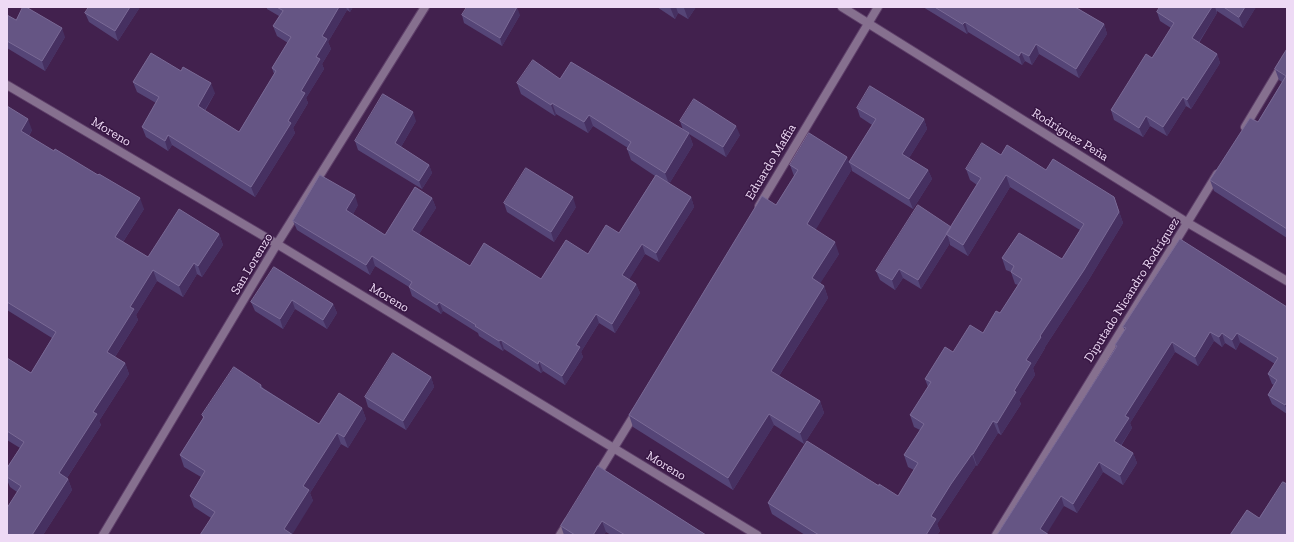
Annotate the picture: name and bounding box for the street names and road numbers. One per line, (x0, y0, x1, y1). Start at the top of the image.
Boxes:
street label: Rodríguez Peña (1029, 105, 1111, 165)
street label: Moreno (88, 114, 134, 150)
street label: Eduardo Maffia (742, 121, 800, 203)
street label: Diputado Nicandro Rodríguez (1081, 215, 1183, 365)
street label: San Lorenzo (228, 230, 276, 298)
street label: Moreno (366, 280, 412, 316)
street label: Moreno (643, 448, 689, 484)

